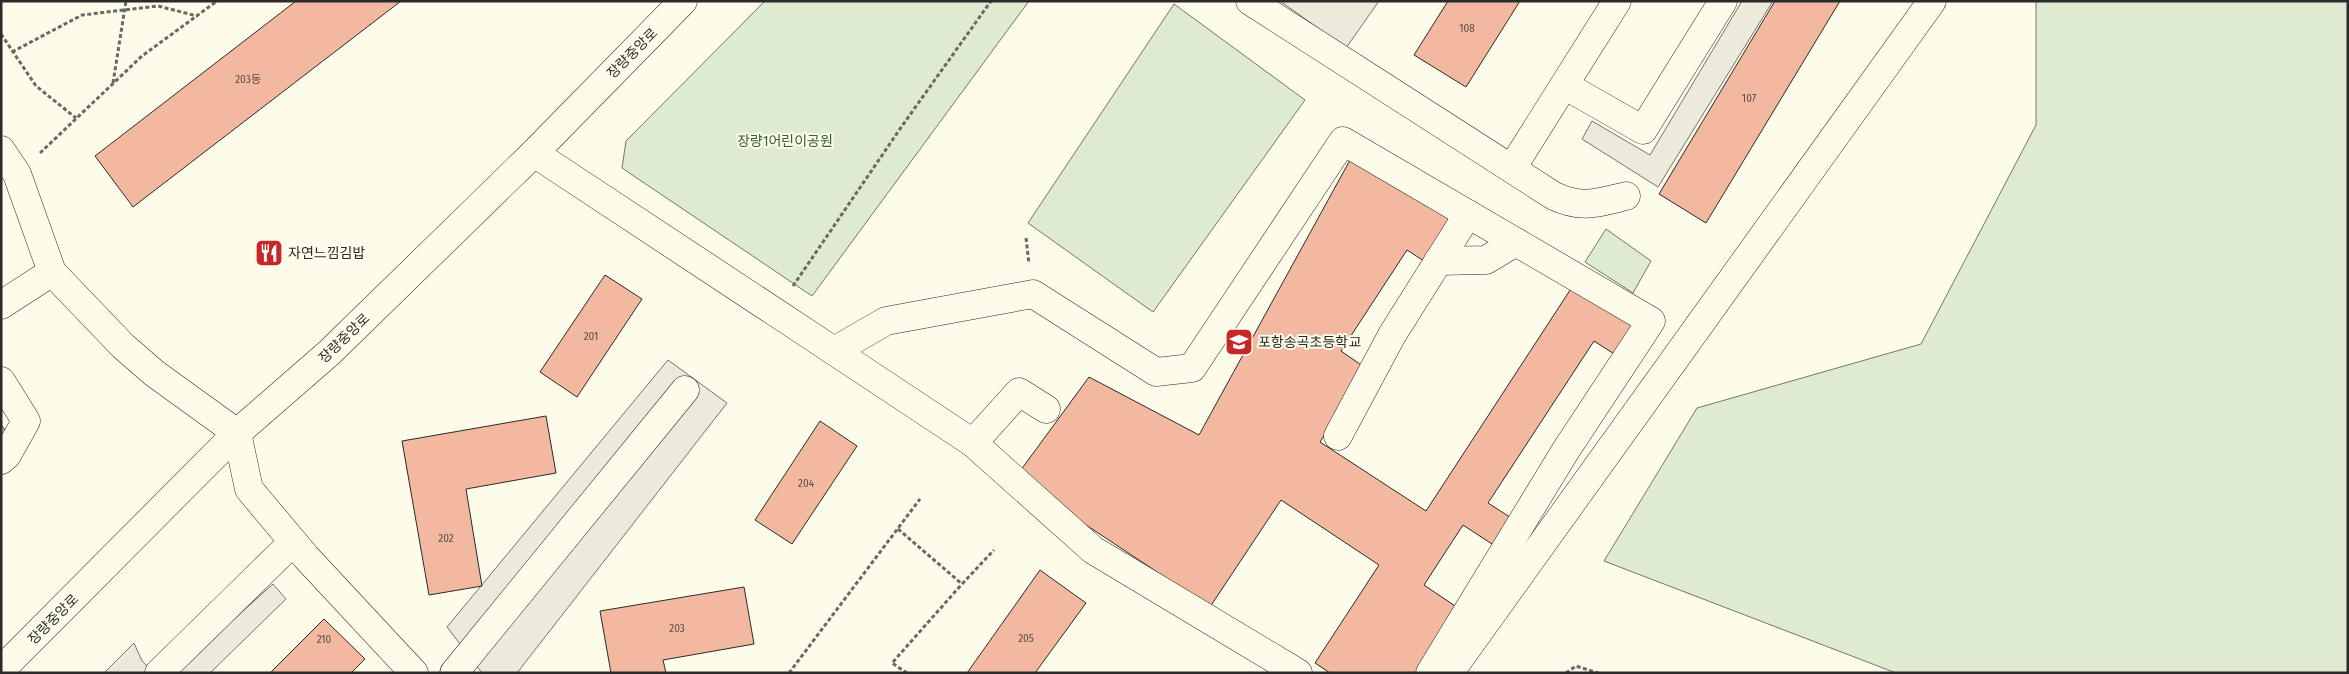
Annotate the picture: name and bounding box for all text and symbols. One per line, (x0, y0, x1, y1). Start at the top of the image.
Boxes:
house number: 108 (1459, 22, 1475, 35)
street label: 장량중앙로 (604, 24, 661, 82)
house number: 203동 (235, 73, 261, 86)
house number: 107 (1742, 92, 1757, 105)
park label: 장량1어린이공원 (737, 133, 833, 150)
restaurant icon: 자연느낌김밥 (254, 238, 284, 268)
place label: 자연느낌김밥 (288, 245, 365, 262)
street label: 장량중앙로 (315, 310, 373, 367)
school or university icon: 포항송곡초등학교 (1224, 327, 1254, 357)
house number: 201 (584, 330, 598, 343)
place label: 포항송곡초등학교 (1258, 334, 1361, 351)
house number: 204 (798, 477, 815, 490)
house number: 202 (438, 532, 454, 545)
street label: 장량중앙로 (25, 590, 82, 648)
house number: 203 (669, 622, 685, 635)
house number: 205 (1018, 632, 1034, 645)
house number: 210 (317, 633, 332, 646)

